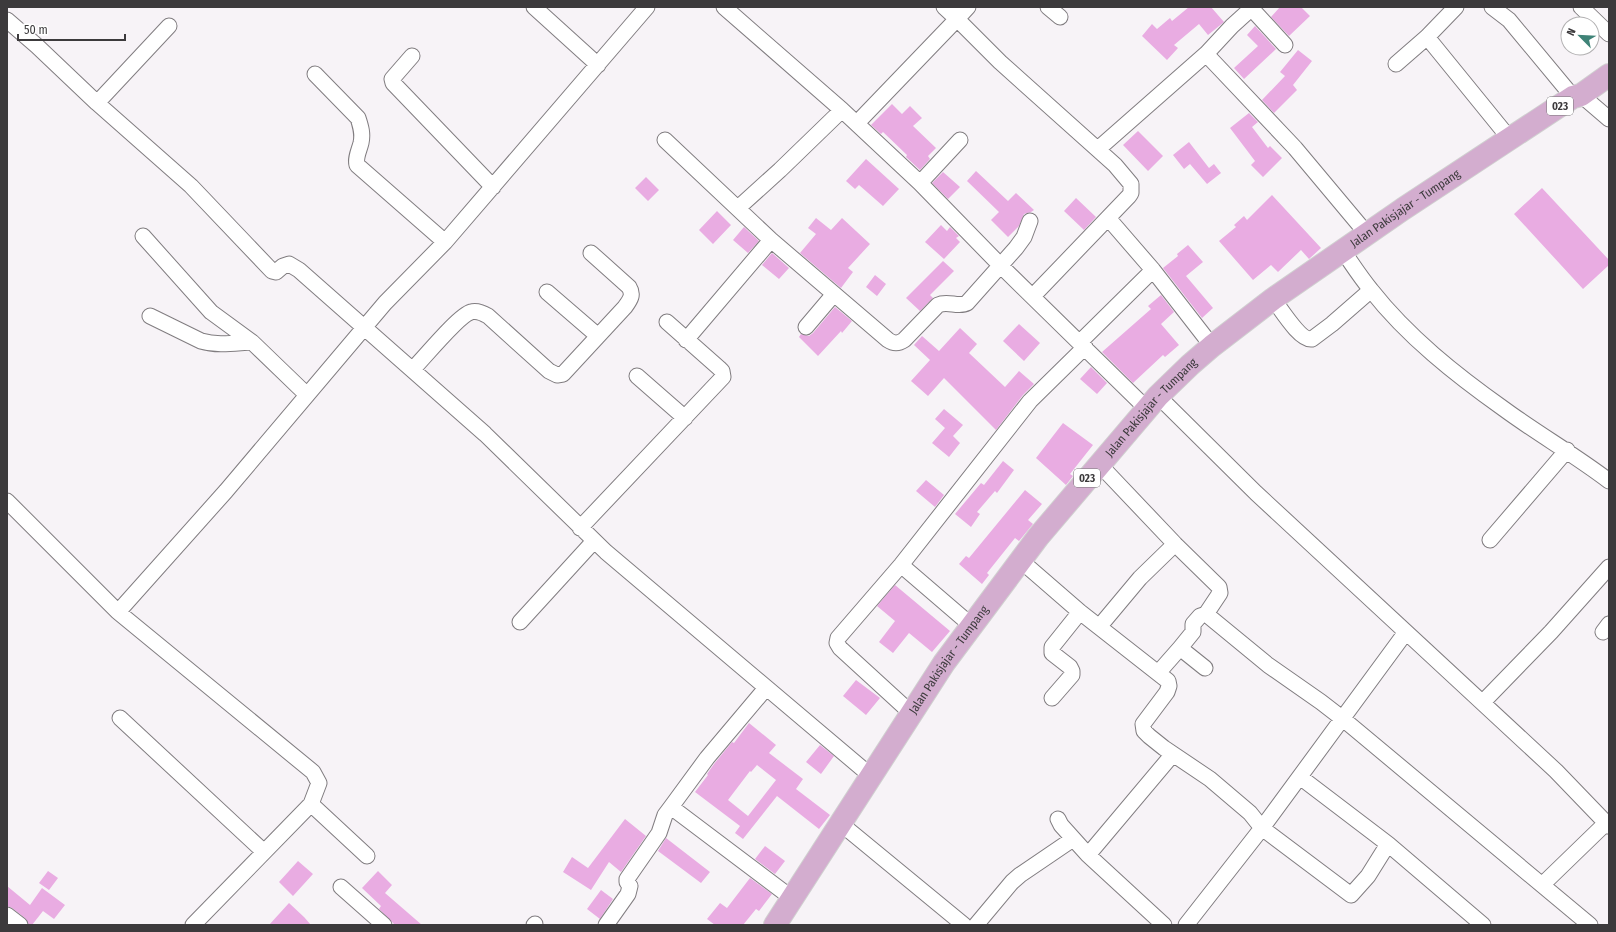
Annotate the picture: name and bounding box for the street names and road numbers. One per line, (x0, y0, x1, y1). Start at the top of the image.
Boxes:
road number: 023 (1547, 97, 1573, 115)
street label: Jalan Pakisjajar - Tumpang (1348, 166, 1463, 250)
street label: Jalan Pakisjajar - Tumpang (1102, 355, 1200, 460)
road number: 023 (1074, 469, 1100, 487)
street label: Jalan Pakisjajar - Tumpang (906, 603, 992, 717)

